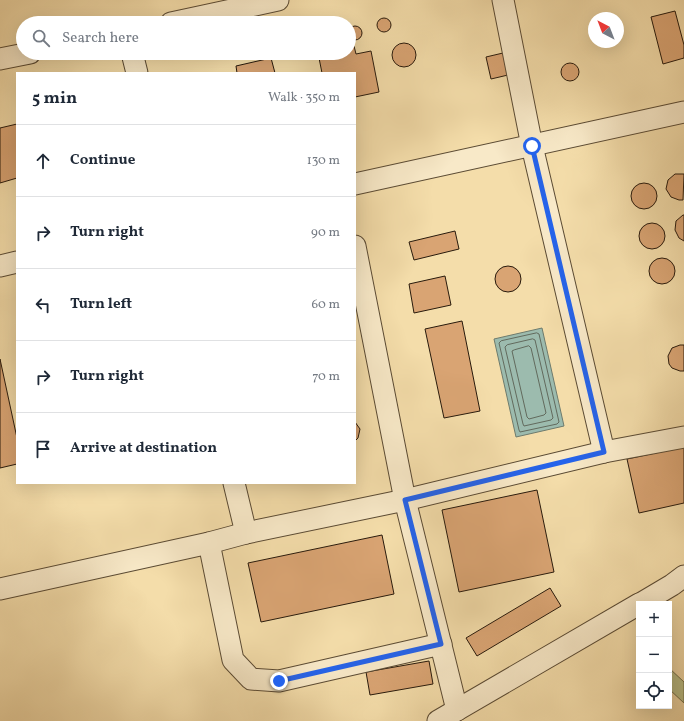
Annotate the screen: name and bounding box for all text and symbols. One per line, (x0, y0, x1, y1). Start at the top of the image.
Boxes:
north arrow (588, 12, 624, 48)
search box (16, 16, 356, 60)
icon: search (30, 27, 52, 49)
text: Search here (62, 28, 139, 49)
text: 5 min (32, 87, 77, 110)
text: Walk · 350 m (268, 89, 340, 107)
route start (523, 137, 541, 155)
icon: ahead (32, 150, 54, 172)
text: Continue (70, 150, 135, 171)
text: 130 m (307, 152, 340, 170)
icon: right (32, 222, 54, 244)
text: Turn right (70, 222, 144, 243)
text: 90 m (311, 224, 340, 242)
icon: left (32, 294, 54, 316)
text: Turn left (70, 294, 132, 315)
text: 60 m (312, 296, 340, 314)
icon: right (32, 366, 54, 388)
text: Turn right (70, 366, 144, 387)
text: 70 m (312, 368, 340, 386)
icon: arrive (32, 438, 54, 460)
text: Arrive at destination (70, 438, 217, 459)
map controls (636, 601, 672, 709)
button: + (636, 601, 672, 637)
button: − (636, 637, 672, 673)
route end (270, 672, 288, 690)
button: locate (636, 673, 672, 709)

